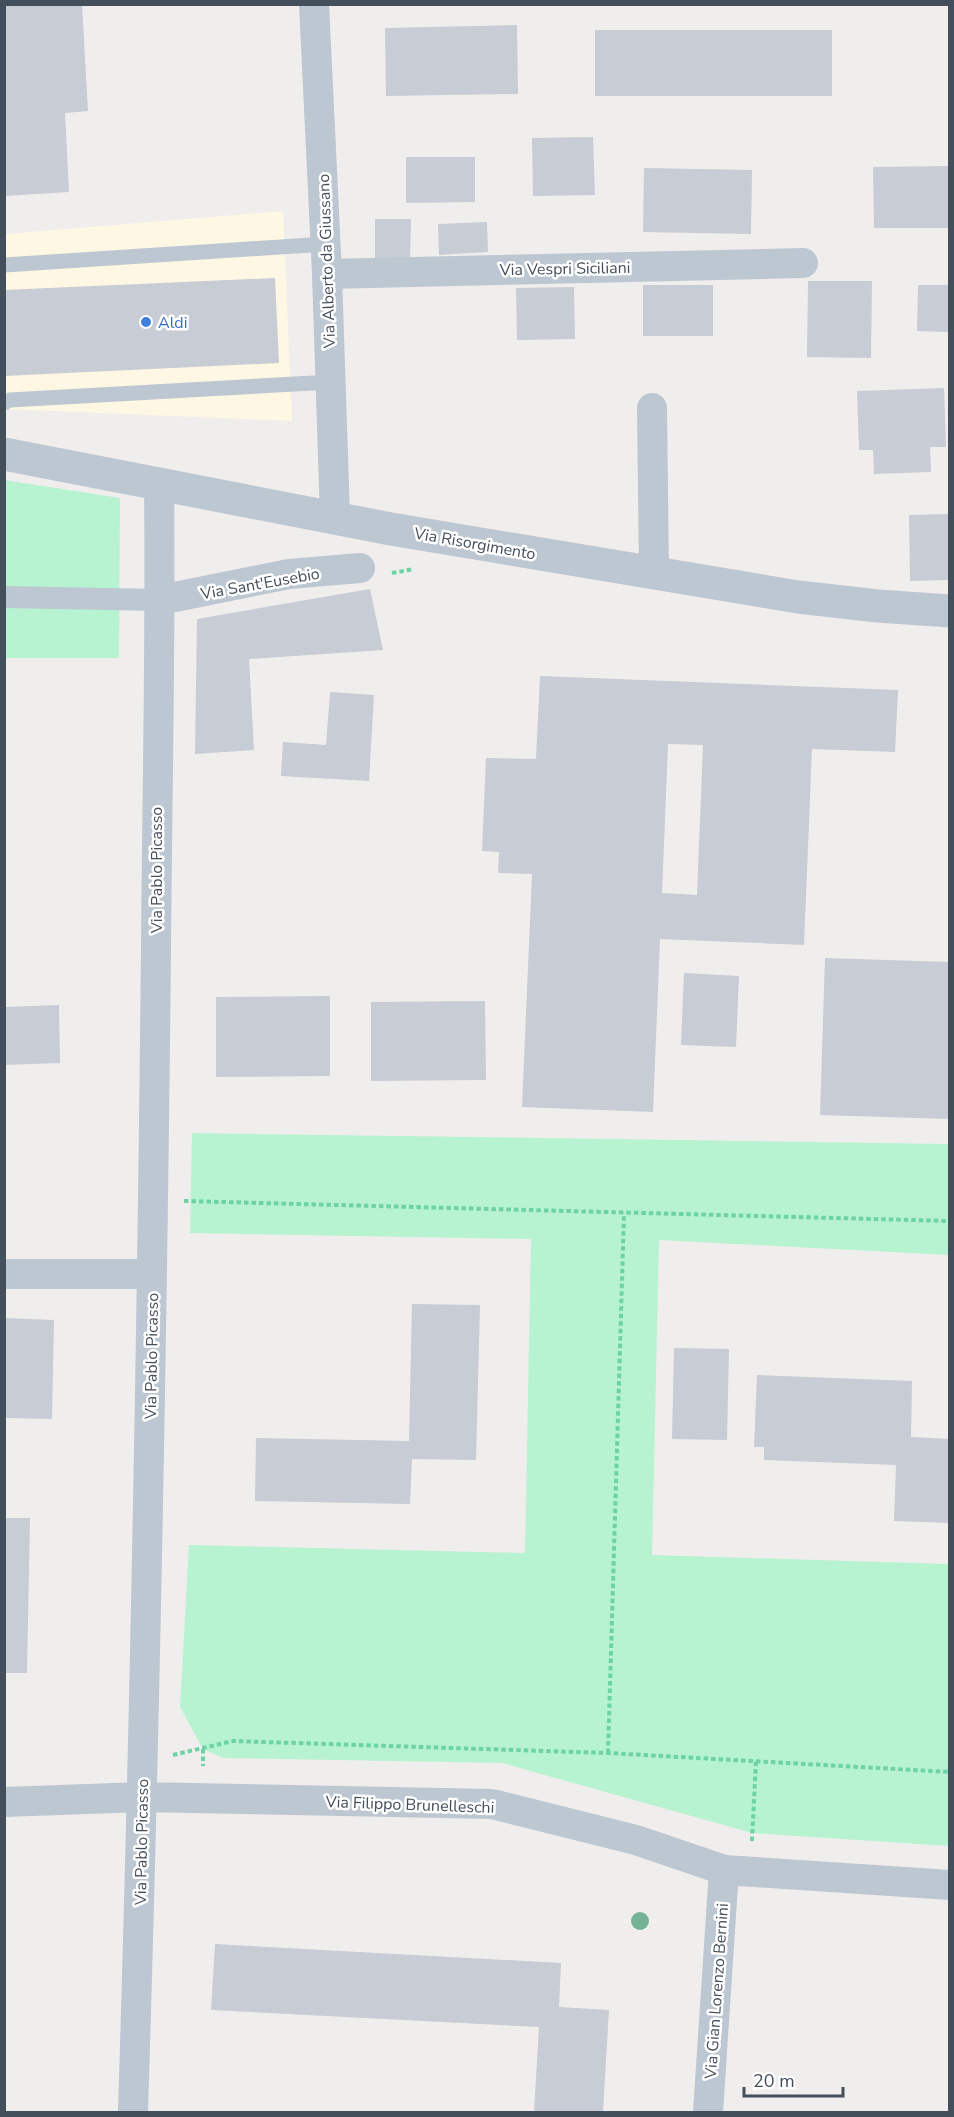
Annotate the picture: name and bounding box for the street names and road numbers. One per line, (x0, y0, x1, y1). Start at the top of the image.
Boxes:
street label: Via Alberto da Giussano (313, 173, 341, 349)
street label: Via Vespri Siciliani (498, 257, 631, 281)
street label: Via Risorgimento (411, 522, 537, 565)
street label: Via Sant'Eusebio (198, 563, 321, 605)
street label: Via Pablo Picasso (146, 807, 168, 934)
street label: Via Pablo Picasso (140, 1292, 164, 1420)
street label: Via Pablo Picasso (130, 1778, 154, 1906)
street label: Via Filippo Brunelleschi (324, 1791, 495, 1819)
street label: Via Gian Lorenzo Bernini (700, 1903, 734, 2081)

